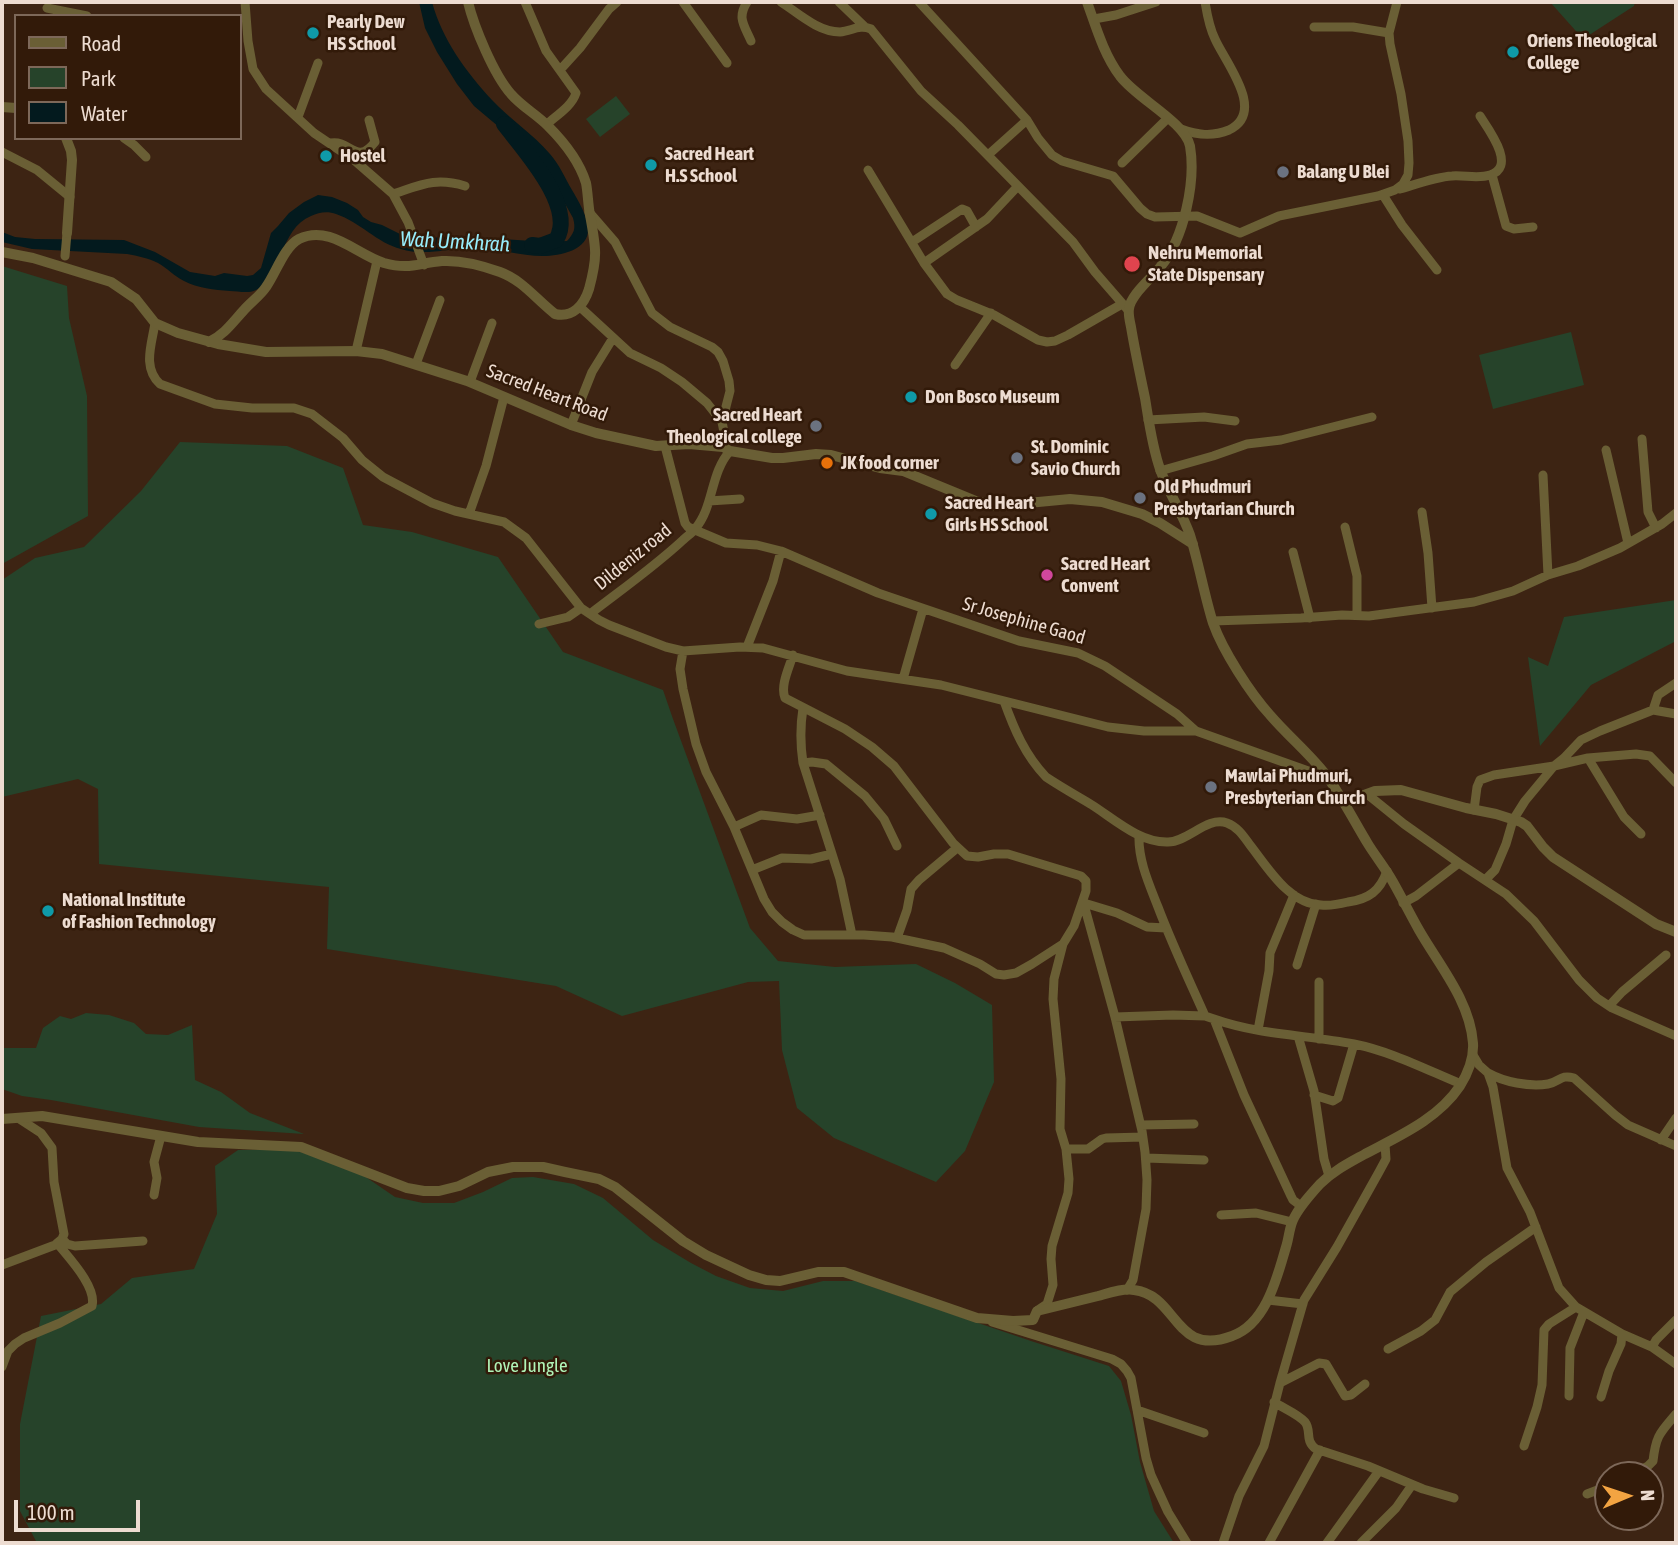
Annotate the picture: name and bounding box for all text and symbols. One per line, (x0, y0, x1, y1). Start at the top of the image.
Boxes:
place label: Pearly Dew HS School (327, 11, 405, 55)
legend (14, 14, 242, 140)
marker: Pearly Dew HS School (305, 25, 321, 41)
place label: Oriens Theological College (1527, 30, 1657, 74)
text: Road (81, 31, 121, 55)
marker: Oriens Theological College (1505, 44, 1521, 60)
text: Park (81, 66, 116, 90)
text: Water (81, 101, 127, 125)
place label: Sacred Heart H.S School (665, 143, 754, 187)
place label: Hostel (340, 145, 386, 167)
marker: Hostel (318, 148, 334, 164)
marker: Sacred Heart H.S School (643, 157, 659, 173)
place label: Balang U Blei (1297, 161, 1389, 183)
marker: Balang U Blei (1275, 164, 1291, 180)
water label: Wah Umkhrah (399, 227, 511, 257)
place label: Nehru Memorial State Dispensary (1148, 242, 1264, 286)
marker: Nehru Memorial State Dispensary (1122, 254, 1142, 274)
street label: Sacred Heart Road (483, 359, 611, 427)
place label: Don Bosco Museum (925, 386, 1060, 408)
marker: Don Bosco Museum (903, 389, 919, 405)
place label: Sacred Heart Theological college (667, 404, 802, 448)
marker: Sacred Heart Theological college (808, 418, 824, 434)
place label: St. Dominic Savio Church (1031, 436, 1120, 480)
marker: St. Dominic Savio Church (1009, 450, 1025, 466)
place label: JK food corner (841, 452, 939, 474)
marker: JK food corner (819, 455, 835, 471)
place label: Old Phudmuri Presbytarian Church (1154, 476, 1295, 520)
marker: Old Phudmuri Presbytarian Church (1132, 490, 1148, 506)
place label: Sacred Heart Girls HS School (945, 492, 1048, 536)
marker: Sacred Heart Girls HS School (923, 506, 939, 522)
street label: Dildeniz road (590, 519, 676, 595)
place label: Sacred Heart Convent (1061, 553, 1150, 597)
marker: Sacred Heart Convent (1039, 567, 1055, 583)
street label: Sr Josephine Gaod (960, 593, 1088, 649)
place label: Mawlai Phudmuri, Presbyterian Church (1225, 765, 1365, 809)
marker: Mawlai Phudmuri, Presbyterian Church (1203, 779, 1219, 795)
place label: National Institute of Fashion Technology (62, 889, 216, 933)
marker: National Institute of Fashion Technology (40, 903, 56, 919)
park label: Love Jungle (486, 1355, 568, 1377)
north arrow (1594, 1461, 1664, 1531)
scale bar (18, 1486, 144, 1530)
text: N (1637, 1489, 1659, 1501)
text: 100 m (27, 1500, 75, 1524)

